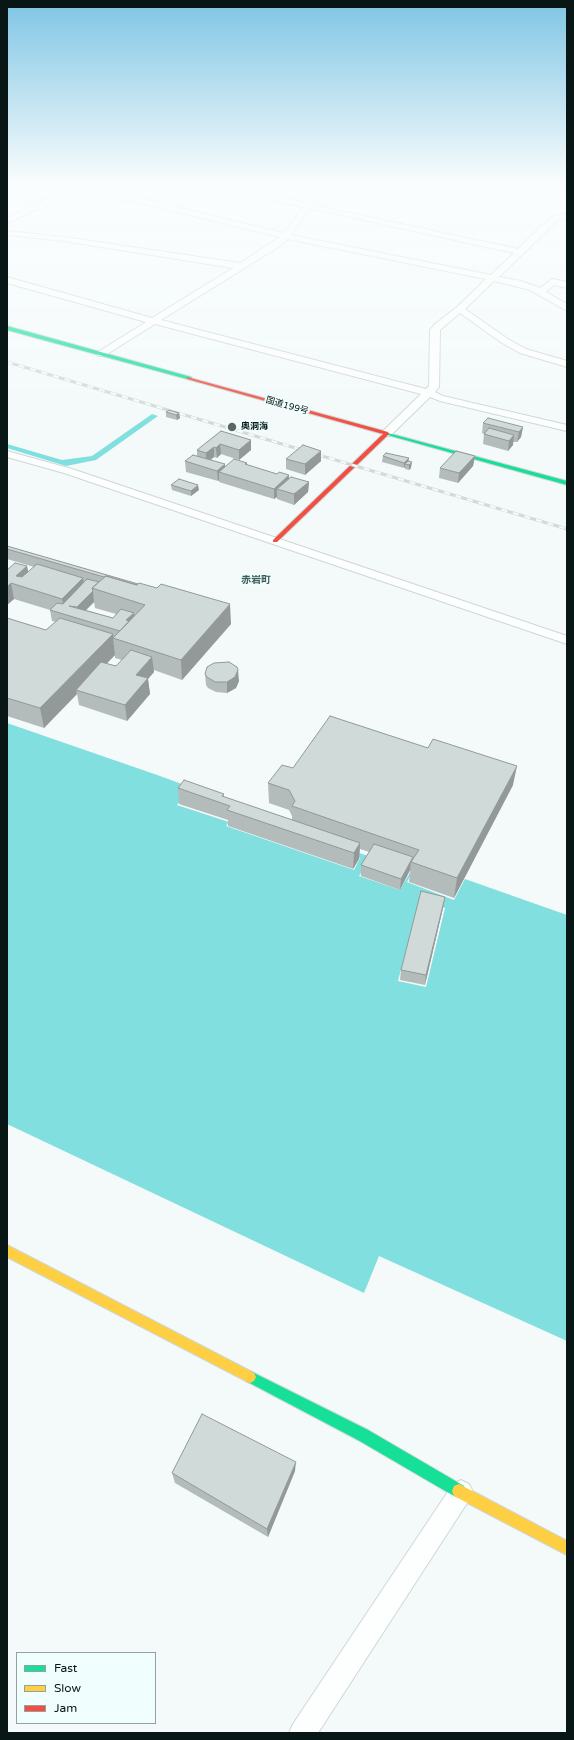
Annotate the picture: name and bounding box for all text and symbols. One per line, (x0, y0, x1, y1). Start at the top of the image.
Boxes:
street label: 国道199号 (264, 395, 310, 417)
marker: 奥洞海 (226, 421, 238, 433)
place label: 奥洞海 (241, 422, 268, 432)
district label: 赤岩町 (241, 574, 271, 586)
legend (16, 1652, 156, 1724)
text: Fast (54, 1661, 77, 1675)
text: Slow (54, 1681, 81, 1695)
text: Jam (54, 1701, 77, 1715)

